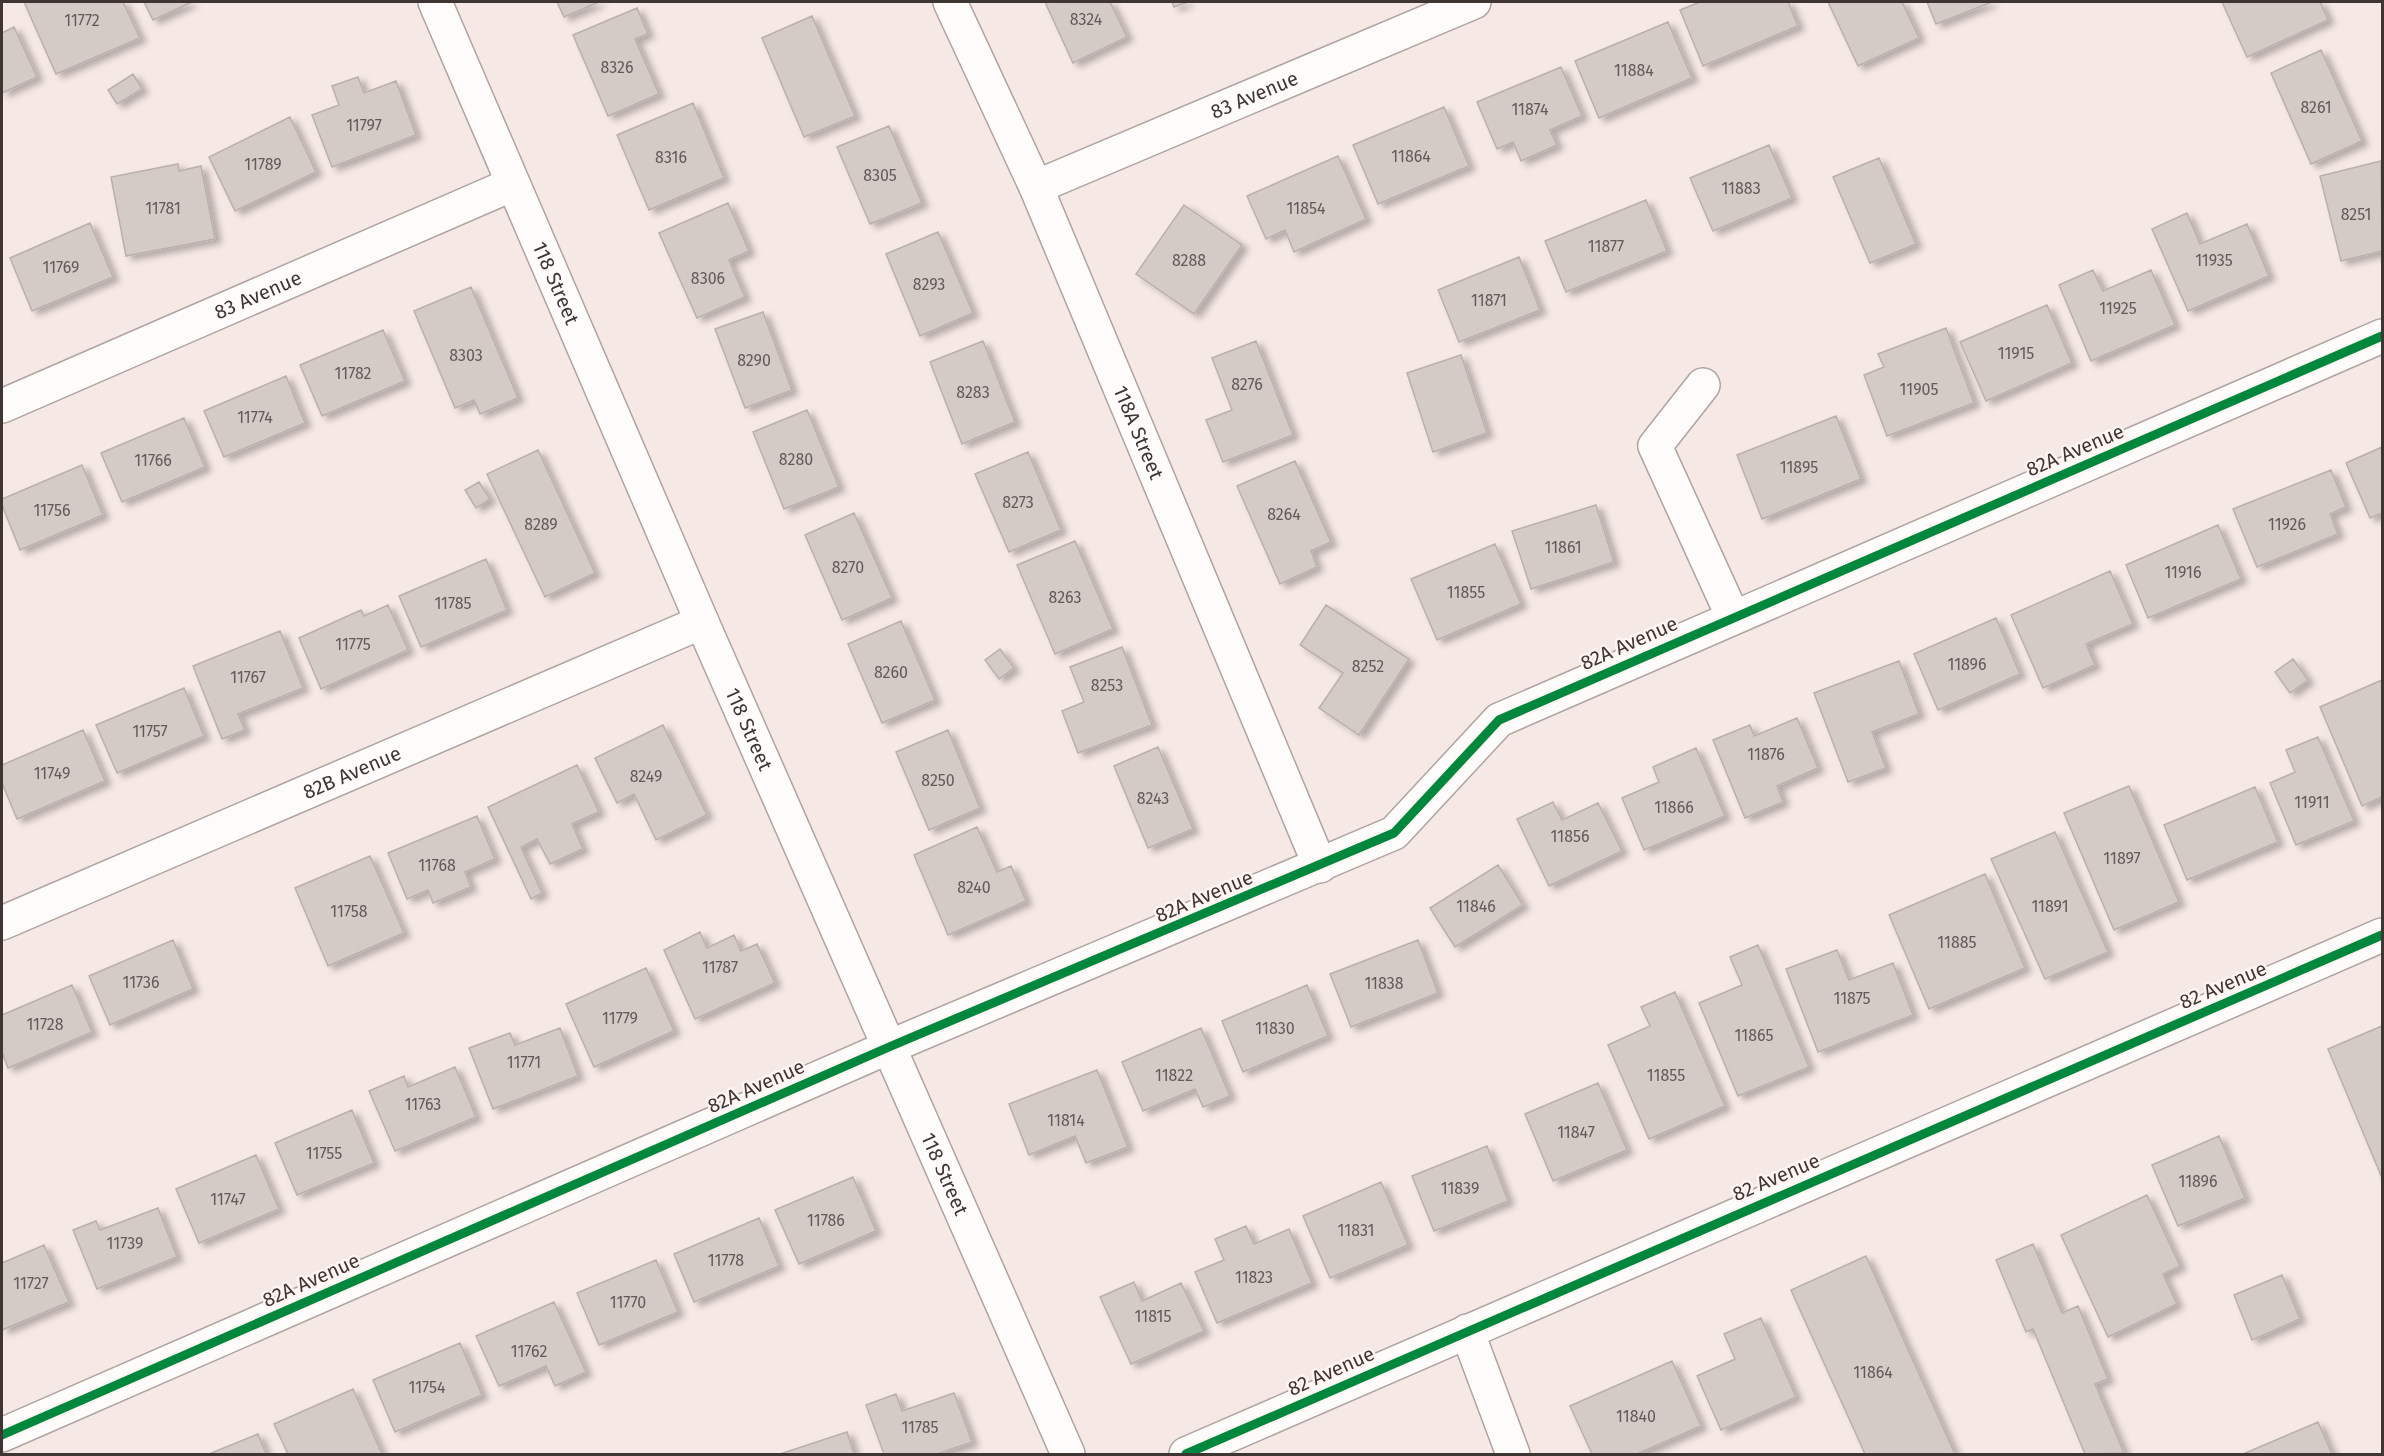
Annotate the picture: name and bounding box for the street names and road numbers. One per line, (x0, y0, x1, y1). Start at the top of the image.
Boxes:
street label: 83 Avenue (1207, 66, 1302, 124)
street label: 118 Street (528, 238, 585, 329)
street label: 83 Avenue (211, 265, 305, 324)
street label: 118A Street (1108, 382, 1169, 483)
street label: 82A Avenue (2023, 419, 2127, 481)
street label: 82A Avenue (1577, 611, 1681, 675)
street label: 118 Street (720, 684, 778, 775)
street label: 82B Avenue (299, 741, 405, 804)
street label: 82A Avenue (1152, 865, 1256, 927)
street label: 82 Avenue (2176, 956, 2270, 1014)
street label: 82A Avenue (704, 1054, 808, 1118)
street label: 118 Street (916, 1129, 974, 1220)
street label: 82 Avenue (1729, 1148, 1823, 1206)
street label: 82A Avenue (259, 1248, 363, 1312)
street label: 82 Avenue (1284, 1341, 1378, 1401)

